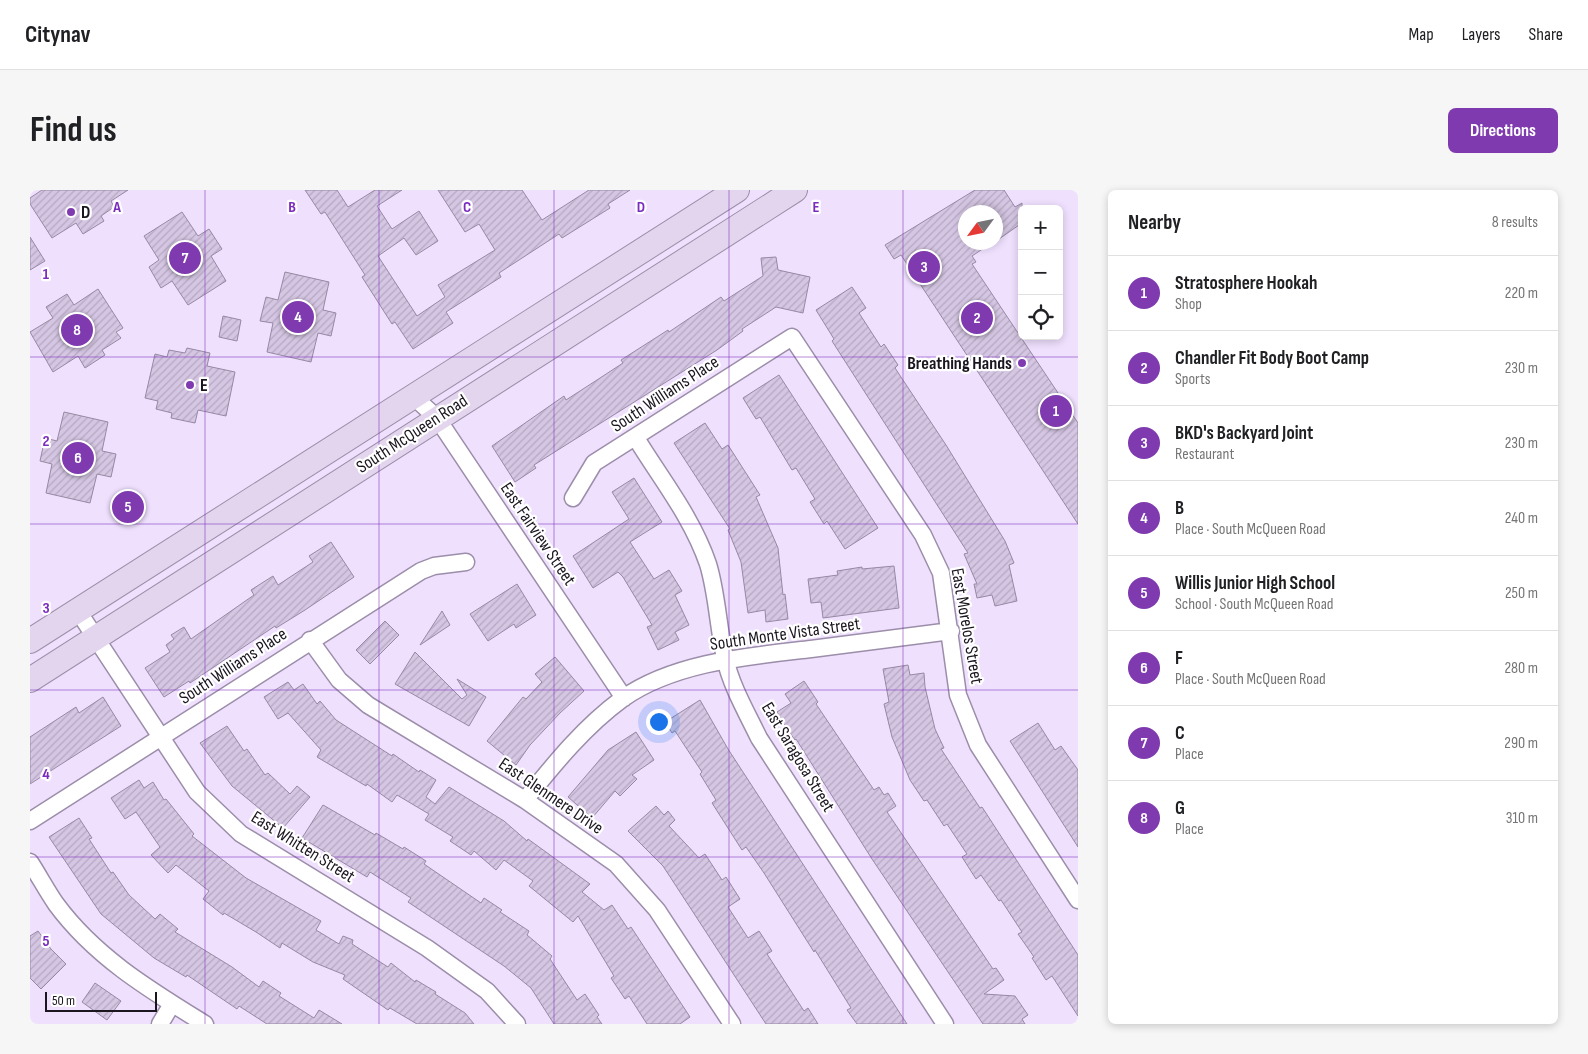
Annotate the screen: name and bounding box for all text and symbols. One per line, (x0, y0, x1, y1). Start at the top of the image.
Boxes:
text: Citynav (25, 20, 91, 49)
text: Map (1409, 24, 1434, 45)
text: Layers (1462, 24, 1501, 45)
text: Share (1529, 24, 1563, 45)
button: Directions (1448, 108, 1558, 153)
text: Find us (30, 109, 117, 152)
text: A (112, 198, 121, 217)
text: B (288, 198, 296, 217)
text: C (463, 198, 471, 217)
text: D (637, 198, 645, 217)
text: E (813, 198, 820, 217)
place label: D (81, 202, 90, 223)
north arrow (958, 205, 1003, 250)
map controls (1018, 205, 1063, 340)
button: + (1018, 205, 1063, 250)
marker: D (65, 206, 77, 218)
text: Nearby (1128, 210, 1181, 235)
text: 8 results (1492, 213, 1538, 232)
pin: 7 (169, 239, 201, 277)
pin: 3 (908, 248, 940, 286)
button: − (1018, 250, 1063, 295)
text: 1 (43, 265, 50, 284)
text: Stratosphere Hookah (1175, 272, 1317, 295)
text: 1 (1141, 284, 1147, 303)
text: 220 m (1505, 284, 1538, 303)
button: locate (1018, 295, 1063, 340)
text: Shop (1175, 295, 1202, 314)
pin: 4 (282, 298, 314, 336)
pin: 2 (961, 299, 993, 337)
pin: 8 (61, 311, 93, 349)
text: Chandler Fit Body Boot Camp (1175, 347, 1369, 370)
street label: South Williams Place (607, 351, 723, 437)
place label: Breathing Hands (907, 353, 1012, 374)
marker: Breathing Hands (1016, 357, 1028, 369)
text: 2 (1140, 359, 1148, 378)
text: 230 m (1505, 359, 1538, 378)
text: Sports (1175, 370, 1210, 389)
place label: E (200, 375, 208, 396)
marker: E (184, 379, 196, 391)
street label: South McQueen Road (353, 390, 471, 478)
pin: 1 (1040, 392, 1072, 430)
text: BKD's Backyard Joint (1175, 422, 1313, 445)
text: 2 (42, 432, 50, 451)
text: 3 (1140, 434, 1148, 453)
text: 230 m (1505, 434, 1538, 453)
pin: 6 (62, 439, 94, 477)
text: Restaurant (1175, 445, 1234, 464)
street label: East Fairview Street (496, 479, 580, 590)
pin: 5 (112, 488, 144, 526)
text: B (1175, 497, 1184, 520)
text: 4 (1140, 509, 1148, 528)
text: 240 m (1505, 509, 1538, 528)
text: Place · South McQueen Road (1175, 520, 1326, 539)
street label: East Morelos Street (946, 566, 988, 686)
text: Willis Junior High School (1175, 572, 1335, 595)
text: 5 (1140, 584, 1148, 603)
text: 250 m (1505, 584, 1538, 603)
text: School · South McQueen Road (1175, 595, 1333, 614)
text: 3 (42, 599, 50, 618)
street label: South Monte Vista Street (709, 613, 862, 655)
street label: South Williams Place (175, 623, 291, 709)
text: F (1175, 647, 1183, 670)
text: 6 (1140, 659, 1148, 678)
text: 280 m (1504, 659, 1538, 678)
text: Place · South McQueen Road (1175, 670, 1326, 689)
street label: East Saragosa Street (757, 698, 839, 816)
your location (646, 709, 672, 735)
text: C (1175, 722, 1185, 745)
text: 7 (1141, 734, 1147, 753)
text: 290 m (1504, 734, 1538, 753)
text: Place (1175, 745, 1204, 764)
street label: East Glenmere Drive (495, 753, 607, 839)
text: 4 (42, 765, 50, 784)
text: G (1175, 797, 1185, 820)
street label: East Whitten Street (247, 807, 359, 888)
text: 8 (1140, 809, 1148, 828)
text: 310 m (1506, 809, 1538, 828)
text: Place (1175, 820, 1204, 839)
text: 5 (42, 932, 50, 951)
scale bar (45, 989, 158, 1012)
text: 50 m (52, 992, 75, 1009)

